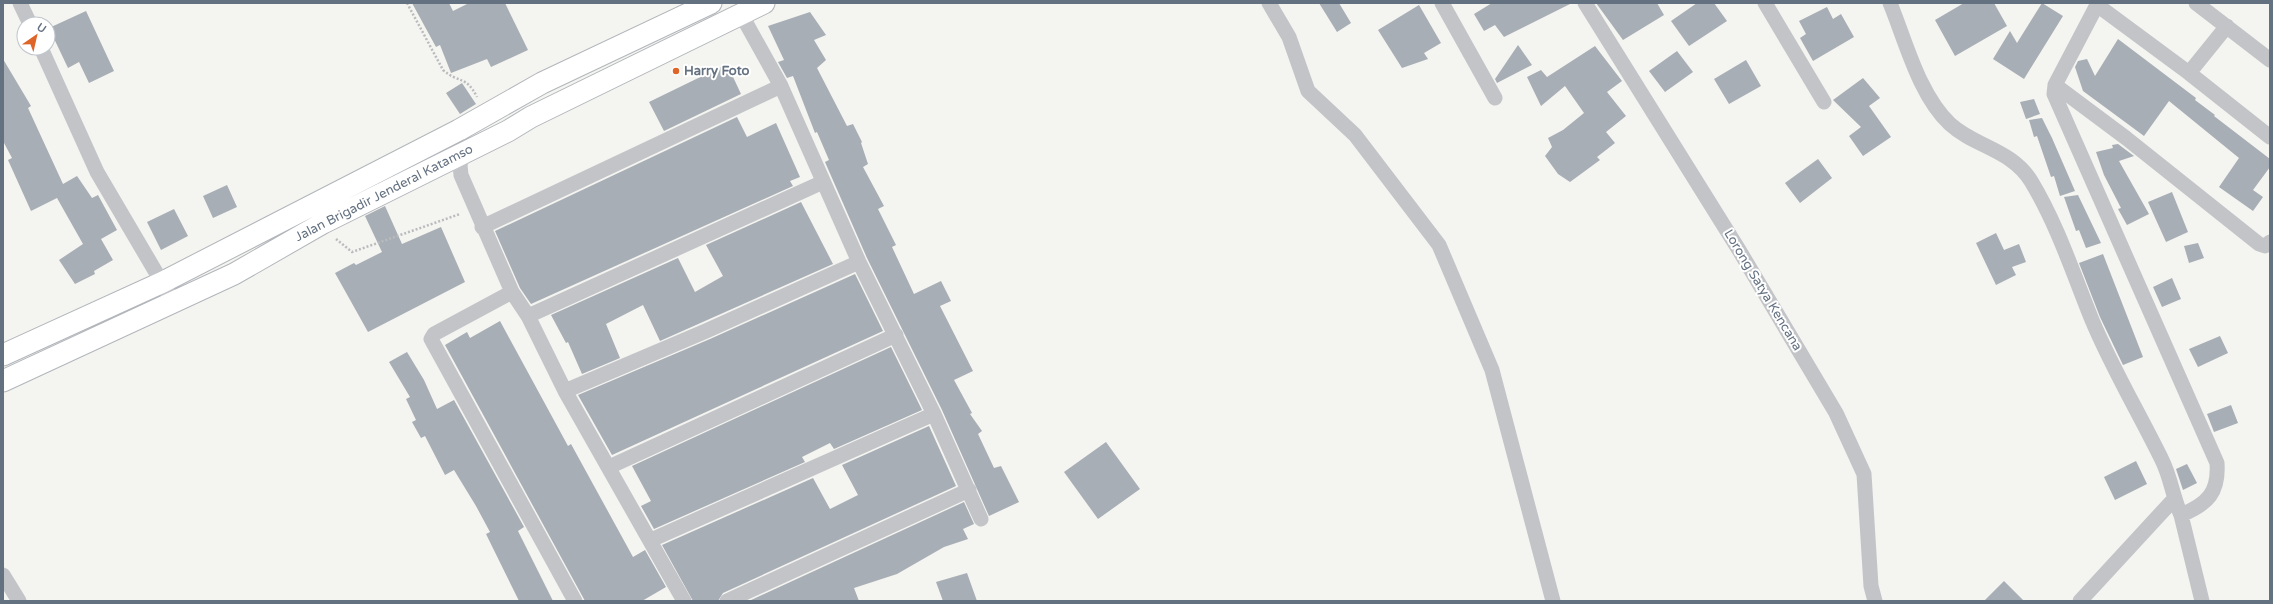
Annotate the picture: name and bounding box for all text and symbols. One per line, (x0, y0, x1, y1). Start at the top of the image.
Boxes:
north arrow (16, 16, 56, 56)
text: U (34, 20, 48, 36)
place label: Harry Foto (684, 63, 750, 79)
marker: Harry Foto (671, 66, 681, 76)
street label: Jalan Brigadir Jenderal Katamso (292, 141, 476, 245)
street label: Lorong Satya Kencana (1720, 226, 1806, 354)

